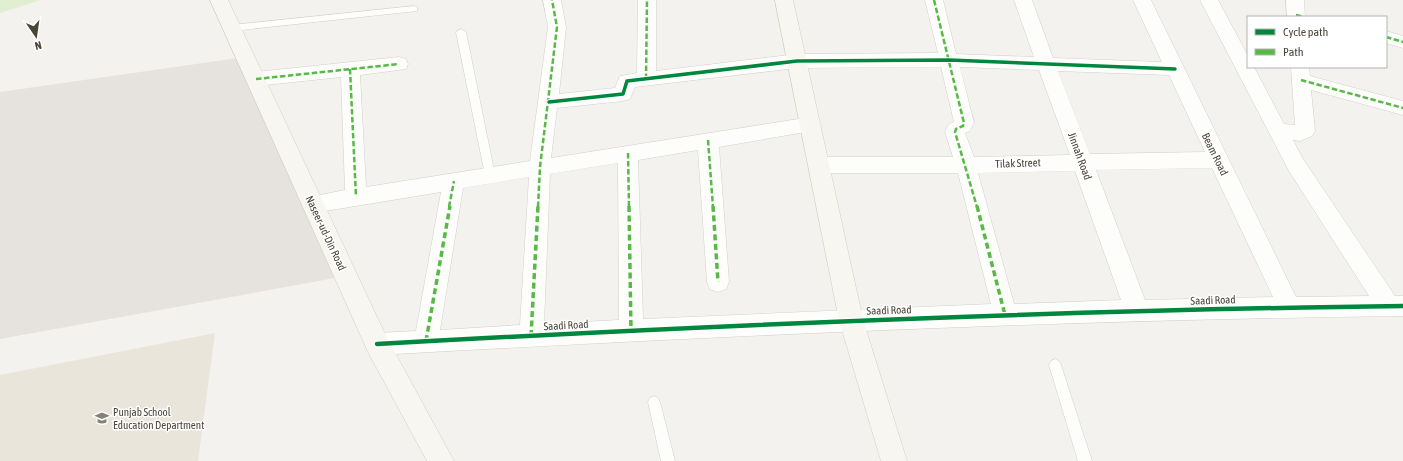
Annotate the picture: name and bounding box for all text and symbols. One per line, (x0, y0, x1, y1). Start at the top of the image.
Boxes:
north arrow (16, 16, 56, 56)
legend (1247, 16, 1387, 68)
text: Cycle path (1283, 25, 1328, 39)
text: N (34, 39, 43, 52)
text: Path (1283, 45, 1304, 59)
street label: Jinnah Road (1066, 131, 1094, 181)
street label: Beam Road (1200, 131, 1230, 177)
street label: Tilak Street (995, 156, 1041, 170)
street label: Naseer-ud-Din Road (303, 194, 349, 272)
street label: Saadi Road (1190, 293, 1236, 307)
street label: Saadi Road (866, 303, 912, 317)
street label: Saadi Road (543, 318, 589, 332)
place label: Punjab School Education Department (113, 406, 204, 431)
school or university icon: Punjab School Education Department (94, 410, 110, 426)

